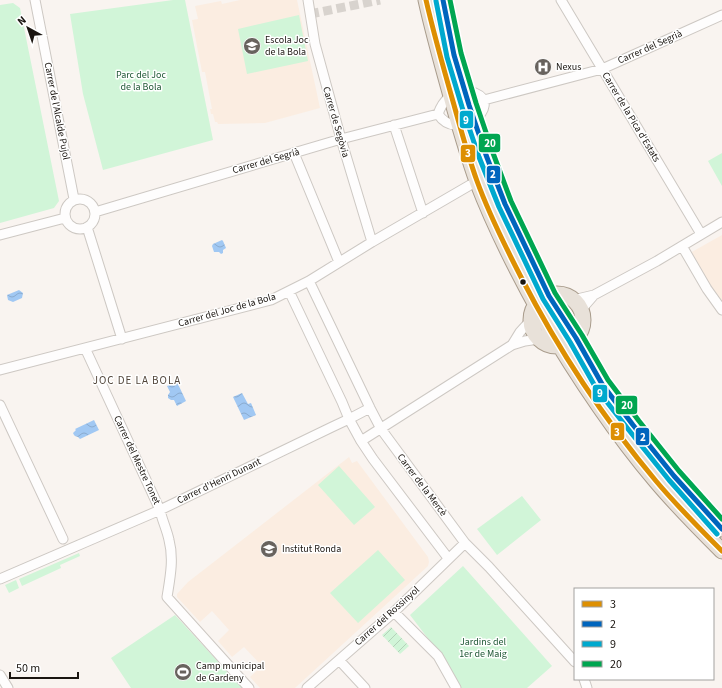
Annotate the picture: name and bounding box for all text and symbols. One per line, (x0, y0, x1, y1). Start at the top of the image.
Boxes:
north arrow (8, 8, 48, 48)
text: N (14, 13, 30, 29)
street label: Carrer del Segrià (615, 27, 685, 67)
place label: Escola Joc de la Bola (265, 33, 309, 59)
school or university icon: Escola Joc de la Bola (242, 36, 262, 56)
hospital icon: Nexus (533, 57, 553, 77)
place label: Nexus (556, 60, 581, 74)
street label: Carrer de l'Alcalde Pujol (41, 61, 73, 161)
park label: Parc del Joc de la Bola (116, 68, 166, 94)
street label: Carrer de la Pica d'Estats (599, 69, 663, 165)
street label: Carrer de Segòvia (319, 85, 353, 159)
line badge: 9 (459, 110, 474, 129)
text: 9 (463, 113, 469, 128)
line badge: 20 (478, 133, 501, 153)
text: 20 (484, 136, 496, 151)
line badge: 3 (460, 144, 476, 163)
street label: Carrer del Segrià (231, 145, 301, 177)
text: 3 (465, 146, 471, 161)
line badge: 2 (486, 165, 501, 184)
text: 2 (490, 167, 496, 182)
unlabelled marker (518, 277, 528, 287)
street label: Carrer del Joc de la Bola (177, 289, 277, 331)
district label: JOC DE LA BOLA (93, 373, 181, 388)
line badge: 9 (592, 384, 608, 403)
text: 9 (597, 386, 603, 401)
line badge: 20 (615, 395, 638, 415)
text: 20 (621, 398, 633, 413)
street label: Carrer del Mestre Tonet (110, 413, 164, 507)
line badge: 3 (610, 422, 625, 441)
text: 3 (614, 425, 620, 440)
line badge: 2 (635, 427, 650, 446)
text: 2 (640, 430, 646, 445)
street label: Carrer de la Mercè (394, 451, 450, 519)
street label: Carrer d'Henri Dunant (175, 454, 264, 507)
school or university icon: Institut Ronda (259, 539, 279, 559)
place label: Institut Ronda (282, 542, 341, 556)
street label: Carrer del Rossinyol (351, 583, 423, 649)
legend (574, 588, 714, 680)
text: 3 (610, 596, 616, 613)
text: 2 (610, 616, 616, 633)
park label: Jardins del 1er de Maig (459, 635, 507, 661)
text: 9 (610, 636, 616, 653)
scale bar (10, 654, 78, 680)
text: 20 (610, 656, 622, 673)
place label: Camp municipal de Gardeny (196, 659, 265, 685)
text: 50 m (16, 660, 40, 677)
sports icon: Camp municipal de Gardeny (173, 662, 193, 682)

